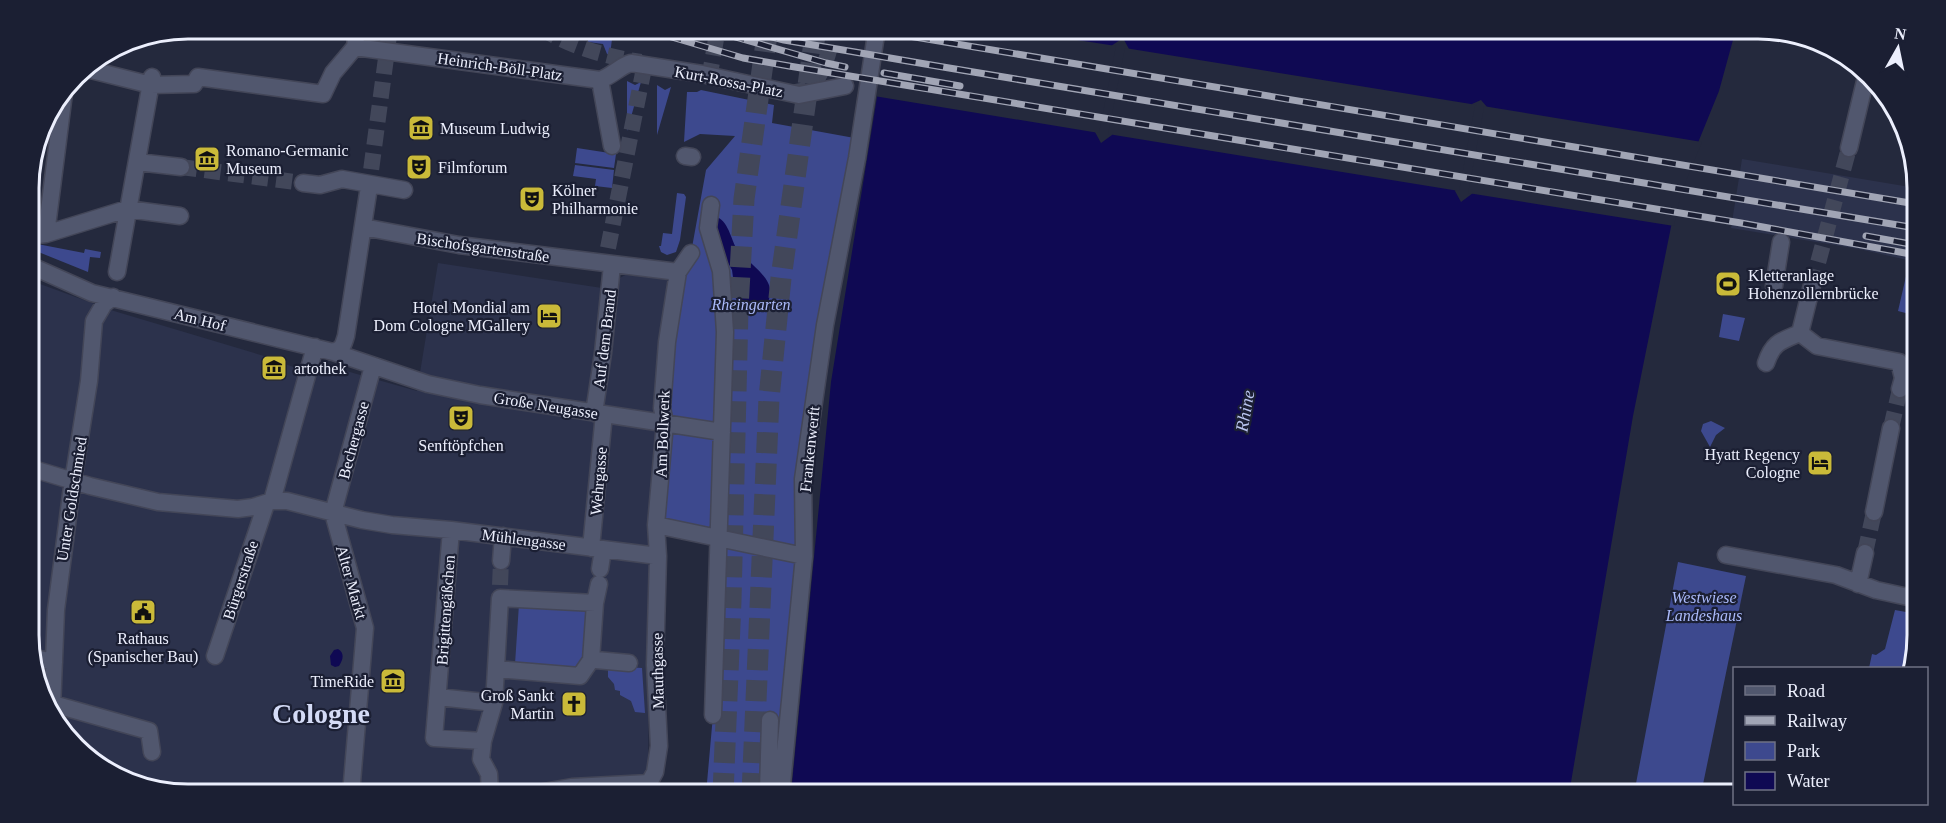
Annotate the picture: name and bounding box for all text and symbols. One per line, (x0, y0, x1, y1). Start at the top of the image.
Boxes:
north arrow (1868, 18, 1928, 78)
text: N (1893, 24, 1908, 43)
street label: Heinrich-Böll-Platz (436, 49, 564, 84)
street label: Kurt-Rossa-Platz (673, 63, 785, 100)
museum icon: Museum Ludwig (406, 113, 436, 143)
place label: Museum Ludwig (440, 120, 550, 138)
place label: Romano-Germanic Museum (226, 142, 349, 177)
museum icon: Romano-Germanic Museum (192, 144, 222, 174)
theatre icon: Filmforum (404, 152, 434, 182)
place label: Filmforum (438, 159, 508, 176)
place label: Kölner Philharmonie (552, 182, 638, 217)
theatre icon: Kölner Philharmonie (517, 184, 547, 214)
street label: Bischofsgartenstraße (415, 230, 551, 266)
place label: Kletteranlage Hohenzollernbrücke (1748, 267, 1879, 302)
sports icon: Kletteranlage Hohenzollernbrücke (1713, 269, 1743, 299)
street label: Auf dem Brand (590, 289, 619, 389)
park label: Rheingarten (710, 296, 791, 314)
place label: Hotel Mondial am Dom Cologne MGallery (374, 299, 531, 335)
hotel icon: Hotel Mondial am Dom Cologne MGallery (534, 301, 564, 331)
street label: Am Hof (172, 305, 228, 334)
museum icon: artothek (259, 353, 289, 383)
place label: artothek (294, 360, 346, 377)
street label: Große Neugasse (492, 389, 599, 423)
water label: Rhine (1231, 389, 1258, 434)
street label: Am Bollwerk (652, 390, 673, 478)
street label: Bechergasse (335, 399, 373, 481)
theatre icon: Senftöpfchen (446, 403, 476, 433)
street label: Frankenwerft (797, 405, 823, 493)
street label: Unter Goldschmied (53, 436, 90, 563)
place label: Senftöpfchen (418, 437, 504, 455)
street label: Wehrgasse (587, 446, 611, 516)
place label: Hyatt Regency Cologne (1704, 446, 1800, 482)
hotel icon: Hyatt Regency Cologne (1805, 448, 1835, 478)
street label: Mühlengasse (481, 526, 567, 554)
street label: Bürgerstraße (220, 538, 262, 622)
street label: Alter Markt (333, 543, 370, 622)
street label: Brigittengäßchen (433, 554, 459, 666)
park label: Westwiese Landeshaus (1665, 589, 1742, 624)
public building icon: Rathaus (Spanischer Bau) (128, 597, 158, 627)
place label: Rathaus (Spanischer Bau) (88, 630, 198, 666)
street label: Mauthgasse (648, 633, 668, 709)
museum icon: TimeRide (378, 666, 408, 696)
legend (1733, 667, 1928, 805)
place label: TimeRide (311, 673, 374, 690)
text: Road (1787, 681, 1825, 701)
place label: Groß Sankt Martin (481, 687, 555, 722)
church icon: Groß Sankt Martin (559, 689, 589, 719)
district label: Cologne (272, 698, 370, 729)
text: Railway (1787, 711, 1847, 731)
text: Park (1787, 741, 1820, 761)
text: Water (1787, 771, 1830, 791)

